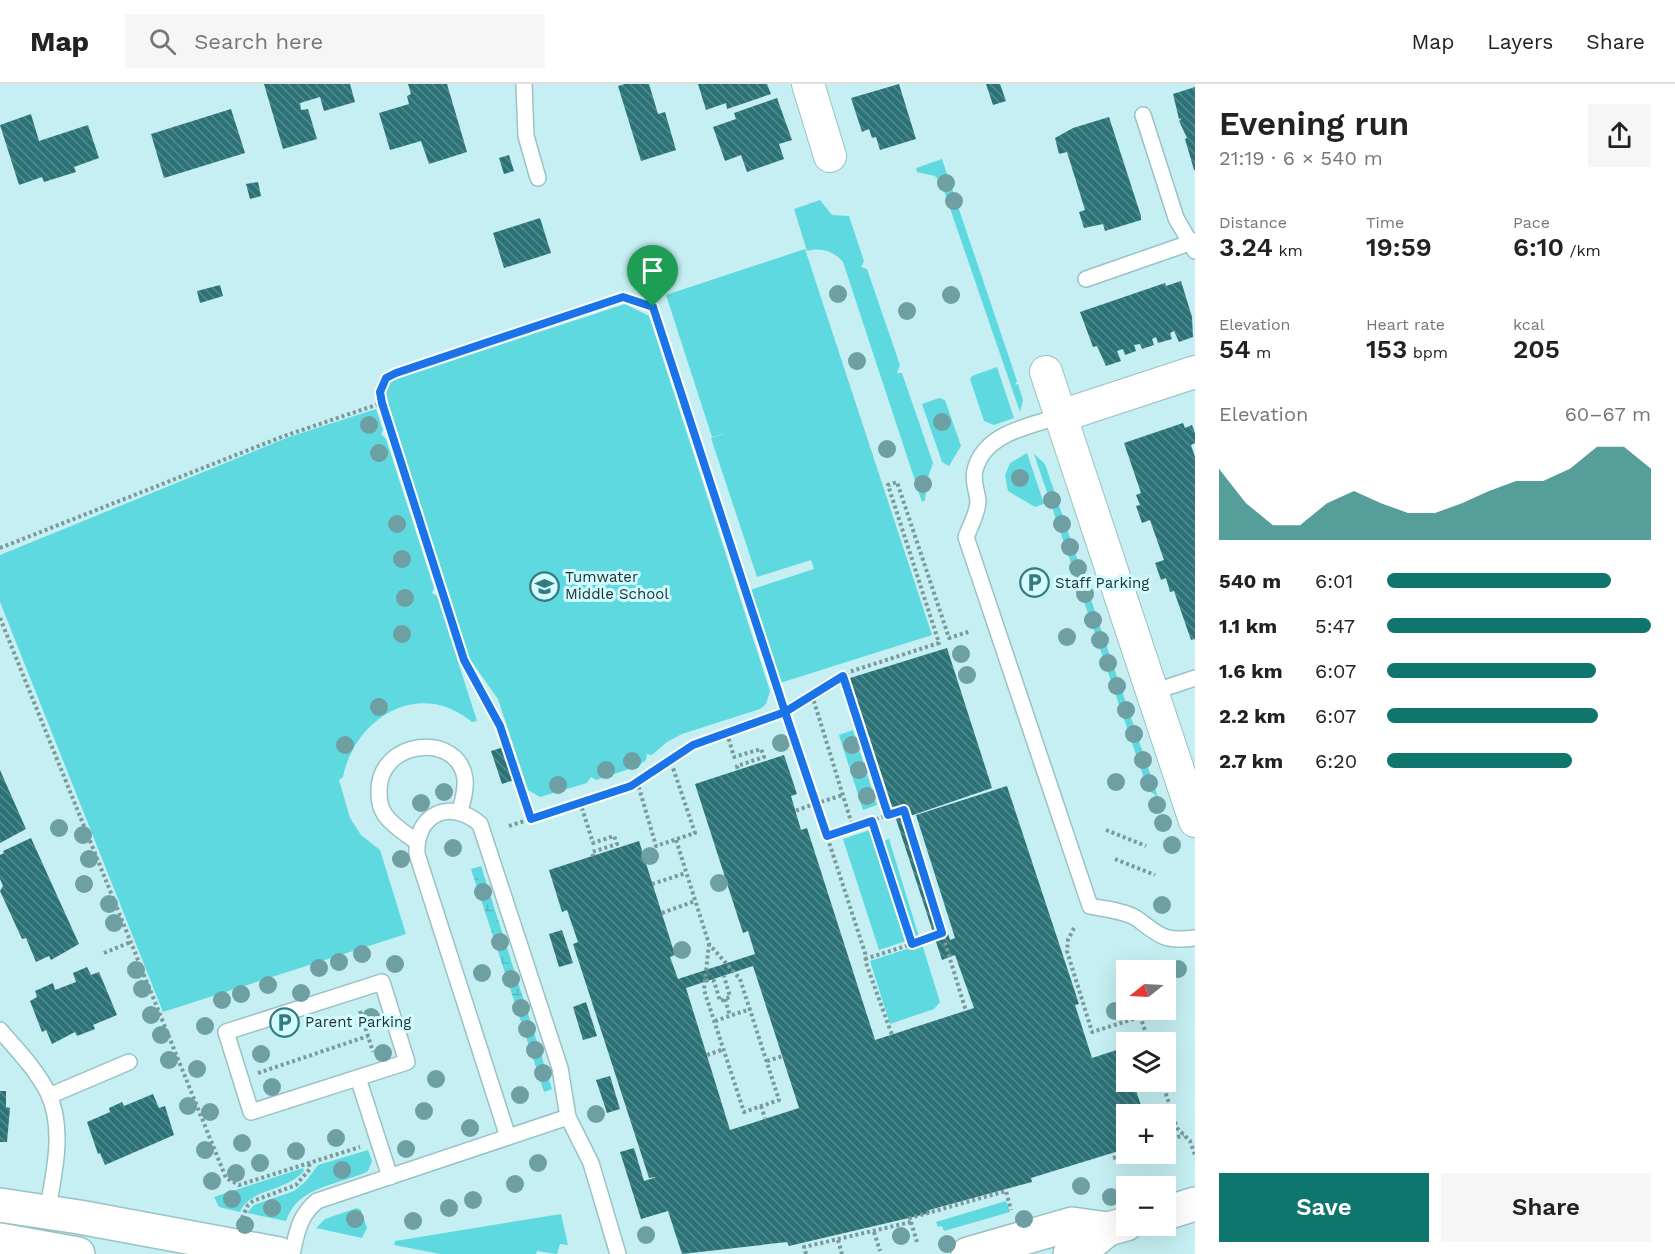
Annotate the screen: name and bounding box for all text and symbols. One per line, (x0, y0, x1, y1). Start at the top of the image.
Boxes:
search box (125, 14, 545, 68)
text: Map (30, 25, 89, 58)
icon: search (146, 25, 179, 58)
text: Search here (194, 29, 323, 54)
text: Map (1411, 29, 1454, 54)
text: Layers (1487, 29, 1553, 54)
text: Share (1586, 29, 1645, 54)
text: Evening run (1219, 104, 1409, 143)
button: share (1588, 104, 1651, 167)
text: 21:19 · 6 × 540 m (1219, 146, 1383, 170)
text: Distance (1219, 213, 1287, 232)
text: Time (1366, 213, 1404, 232)
text: Pace (1513, 213, 1550, 232)
text: 3.24 (1219, 232, 1273, 262)
text: 19:59 (1366, 232, 1432, 262)
text: 6:10 (1513, 232, 1564, 262)
text: km (1273, 241, 1303, 260)
text: /km (1564, 241, 1601, 260)
pin (627, 245, 678, 307)
icon: arrive (636, 254, 669, 287)
text: Elevation (1219, 315, 1290, 334)
text: Heart rate (1366, 315, 1445, 334)
text: kcal (1513, 315, 1545, 334)
text: 54 (1219, 334, 1251, 364)
text: 153 (1366, 334, 1407, 364)
text: 205 (1513, 334, 1560, 364)
text: m (1251, 343, 1271, 362)
text: bpm (1407, 343, 1448, 362)
text: Elevation (1219, 402, 1308, 426)
text: 60–67 m (1565, 402, 1651, 426)
parking icon: Staff Parking (1018, 567, 1050, 599)
place label: Tumwater Middle School (565, 568, 669, 603)
text: 540 m (1219, 569, 1281, 593)
text: 6:01 (1315, 569, 1353, 593)
school or university icon: Tumwater Middle School (528, 570, 560, 602)
place label: Staff Parking (1055, 574, 1149, 592)
text: 1.1 km (1219, 614, 1277, 638)
text: 5:47 (1315, 614, 1355, 638)
text: 1.6 km (1219, 659, 1283, 683)
text: 6:07 (1315, 659, 1356, 683)
text: 2.2 km (1219, 704, 1286, 728)
text: 6:07 (1315, 704, 1356, 728)
text: 2.7 km (1219, 749, 1283, 773)
text: 6:20 (1315, 749, 1357, 773)
north arrow (1116, 960, 1176, 1020)
map controls (1116, 960, 1176, 1236)
parking icon: Parent Parking (268, 1006, 300, 1038)
place label: Parent Parking (305, 1013, 411, 1031)
button: layers (1116, 1032, 1176, 1092)
button: + (1116, 1104, 1176, 1164)
button: Save (1219, 1173, 1429, 1242)
button: Share (1441, 1173, 1651, 1242)
button: − (1116, 1176, 1176, 1236)

